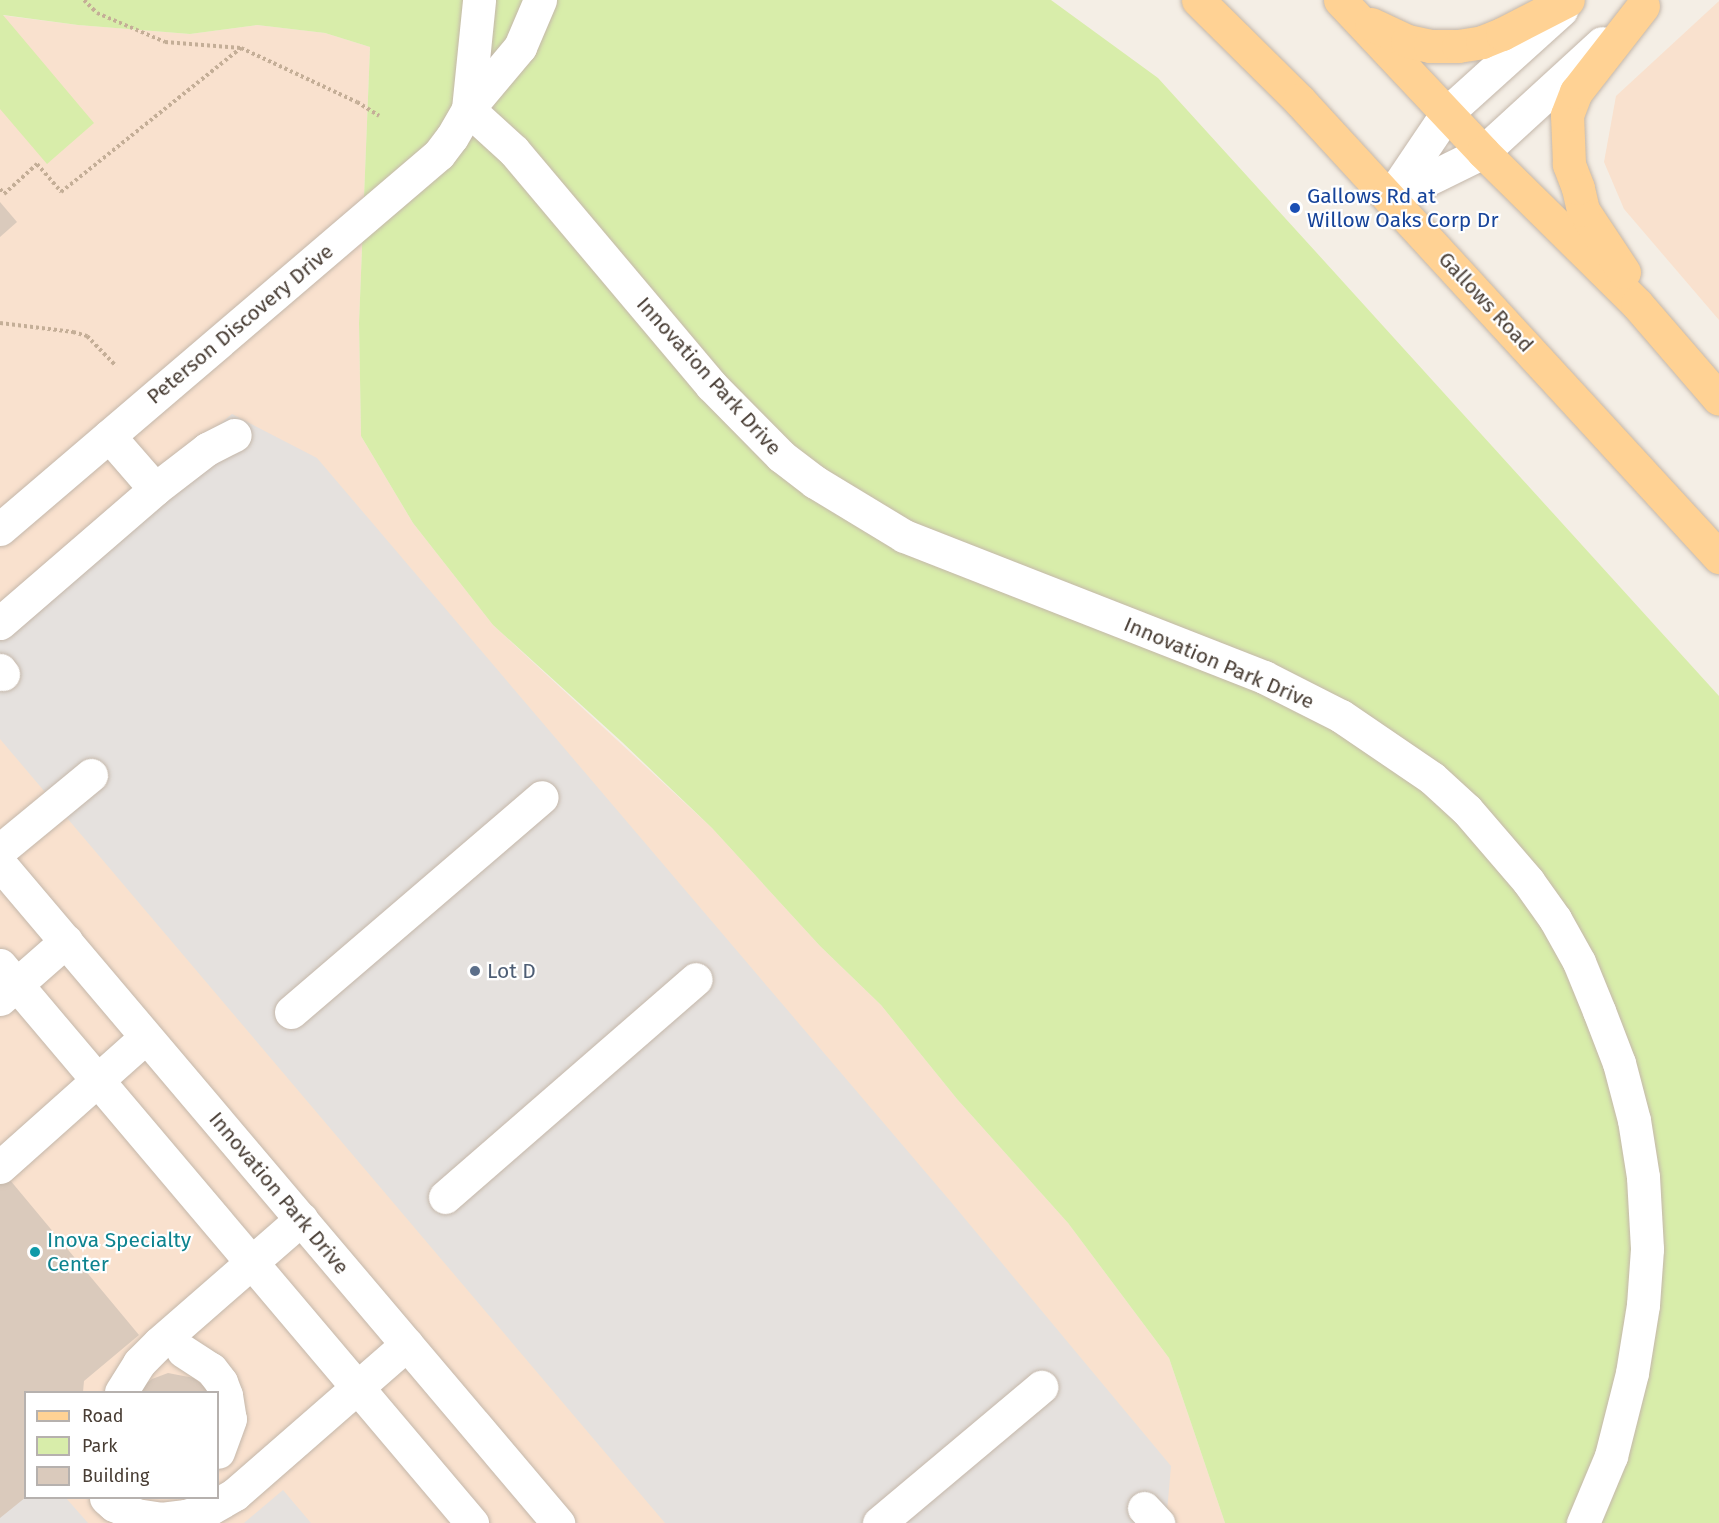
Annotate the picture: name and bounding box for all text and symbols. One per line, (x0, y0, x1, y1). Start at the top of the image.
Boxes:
place label: Gallows Rd at Willow Oaks Corp Dr (1307, 183, 1498, 233)
marker: Gallows Rd at Willow Oaks Corp Dr (1288, 201, 1302, 215)
street label: Peterson Discovery Drive (142, 239, 338, 409)
street label: Gallows Road (1433, 247, 1539, 357)
street label: Innovation Park Drive (631, 292, 787, 460)
street label: Innovation Park Drive (1120, 612, 1318, 714)
place label: Lot D (487, 958, 536, 984)
marker: Lot D (468, 964, 482, 978)
street label: Innovation Park Drive (204, 1107, 354, 1279)
place label: Inova Specialty Center (47, 1227, 191, 1277)
marker: Inova Specialty Center (28, 1245, 42, 1259)
legend (24, 1391, 219, 1499)
text: Road (82, 1405, 124, 1427)
text: Park (82, 1435, 117, 1457)
text: Building (82, 1465, 149, 1487)

